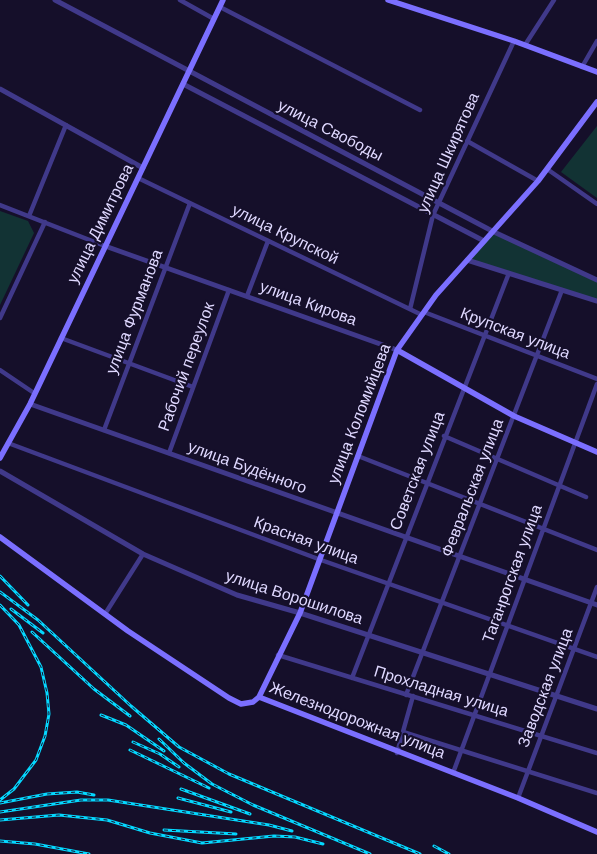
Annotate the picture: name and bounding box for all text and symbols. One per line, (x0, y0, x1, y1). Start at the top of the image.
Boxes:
street label: улица Шкирятова (414, 90, 484, 216)
street label: улица Свободы (274, 96, 386, 166)
street label: улица Димитрова (64, 161, 138, 287)
street label: улица Крупской (229, 201, 341, 269)
street label: улица Фурманова (102, 247, 168, 377)
street label: улица Кирова (257, 278, 359, 330)
street label: Рабочий переулок (155, 300, 219, 434)
street label: Крупская улица (457, 304, 573, 364)
street label: улица Коломийцева (324, 341, 396, 487)
street label: Советская улица (387, 409, 449, 533)
street label: Февральская улица (438, 416, 508, 560)
street label: улица Будённого (185, 438, 309, 498)
street label: Таганрогская улица (479, 502, 547, 646)
street label: Красная улица (251, 513, 361, 569)
street label: улица Ворошилова (223, 567, 365, 629)
street label: Заводская улица (514, 626, 578, 750)
street label: Прохладная улица (371, 662, 511, 722)
street label: Железнодорожная улица (266, 679, 448, 763)

